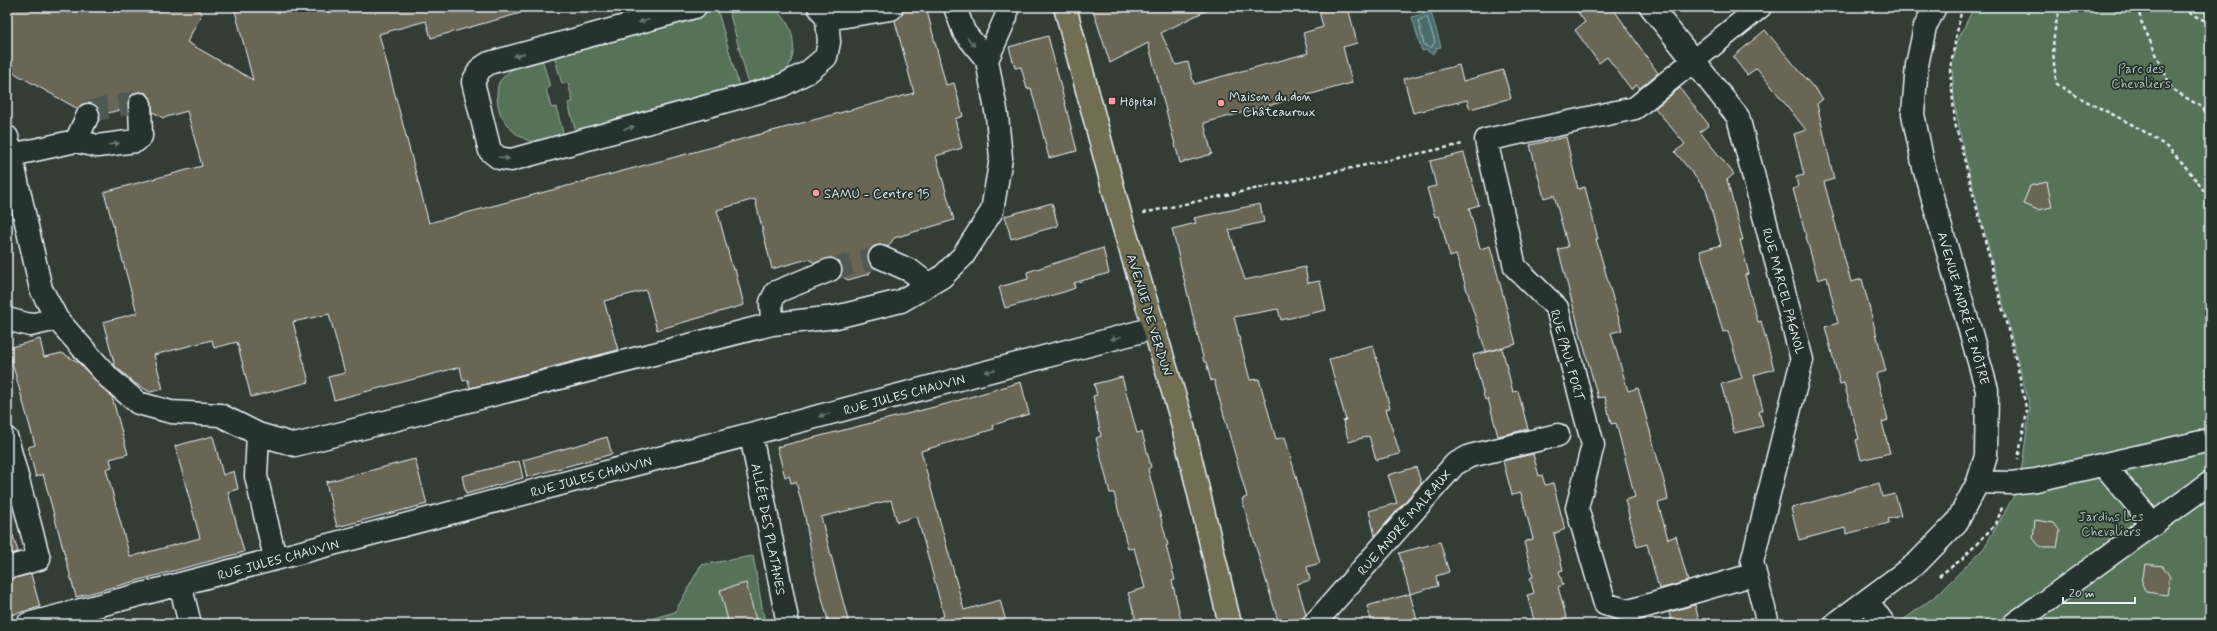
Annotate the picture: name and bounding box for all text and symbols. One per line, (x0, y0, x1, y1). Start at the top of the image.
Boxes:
one-way arrow (638, 18, 650, 24)
one-way arrow (967, 37, 975, 47)
one-way arrow (512, 52, 525, 58)
park label: Parc des Chevaliers (2111, 61, 2171, 93)
place label: Maison du don – Châteauroux (1229, 89, 1316, 121)
place label: Hôpital (1120, 94, 1156, 111)
marker: Hôpital (1107, 96, 1117, 106)
marker: Maison du don – Châteauroux (1216, 98, 1226, 108)
one-way arrow (623, 124, 635, 130)
one-way arrow (108, 141, 120, 147)
one-way arrow (497, 156, 510, 162)
place label: SAMU - Centre 15 (824, 186, 930, 203)
marker: SAMU - Centre 15 (811, 188, 821, 198)
street label: RUE MARCEL PAGNOL (1758, 226, 1808, 357)
street label: AVENUE ANDRÉ LE NÔTRE (1933, 230, 1994, 387)
street label: AVENUE DE VERDUN (1122, 252, 1175, 379)
street label: RUE PAUL FORT (1545, 308, 1588, 404)
one-way arrow (1110, 335, 1122, 341)
one-way arrow (984, 368, 996, 374)
street label: RUE JULES CHAUVIN (842, 371, 967, 420)
one-way arrow (818, 412, 830, 418)
street label: RUE JULES CHAUVIN (529, 453, 654, 502)
street label: ALLÉE DES PLATANES (746, 462, 790, 597)
street label: RUE ANDRÉ MALRAUX (1354, 466, 1456, 579)
park label: Jardins Les Chevaliers (2079, 509, 2144, 541)
street label: RUE JULES CHAUVIN (216, 536, 341, 585)
scale bar (2063, 579, 2135, 605)
text: 20 m (2069, 586, 2095, 602)

